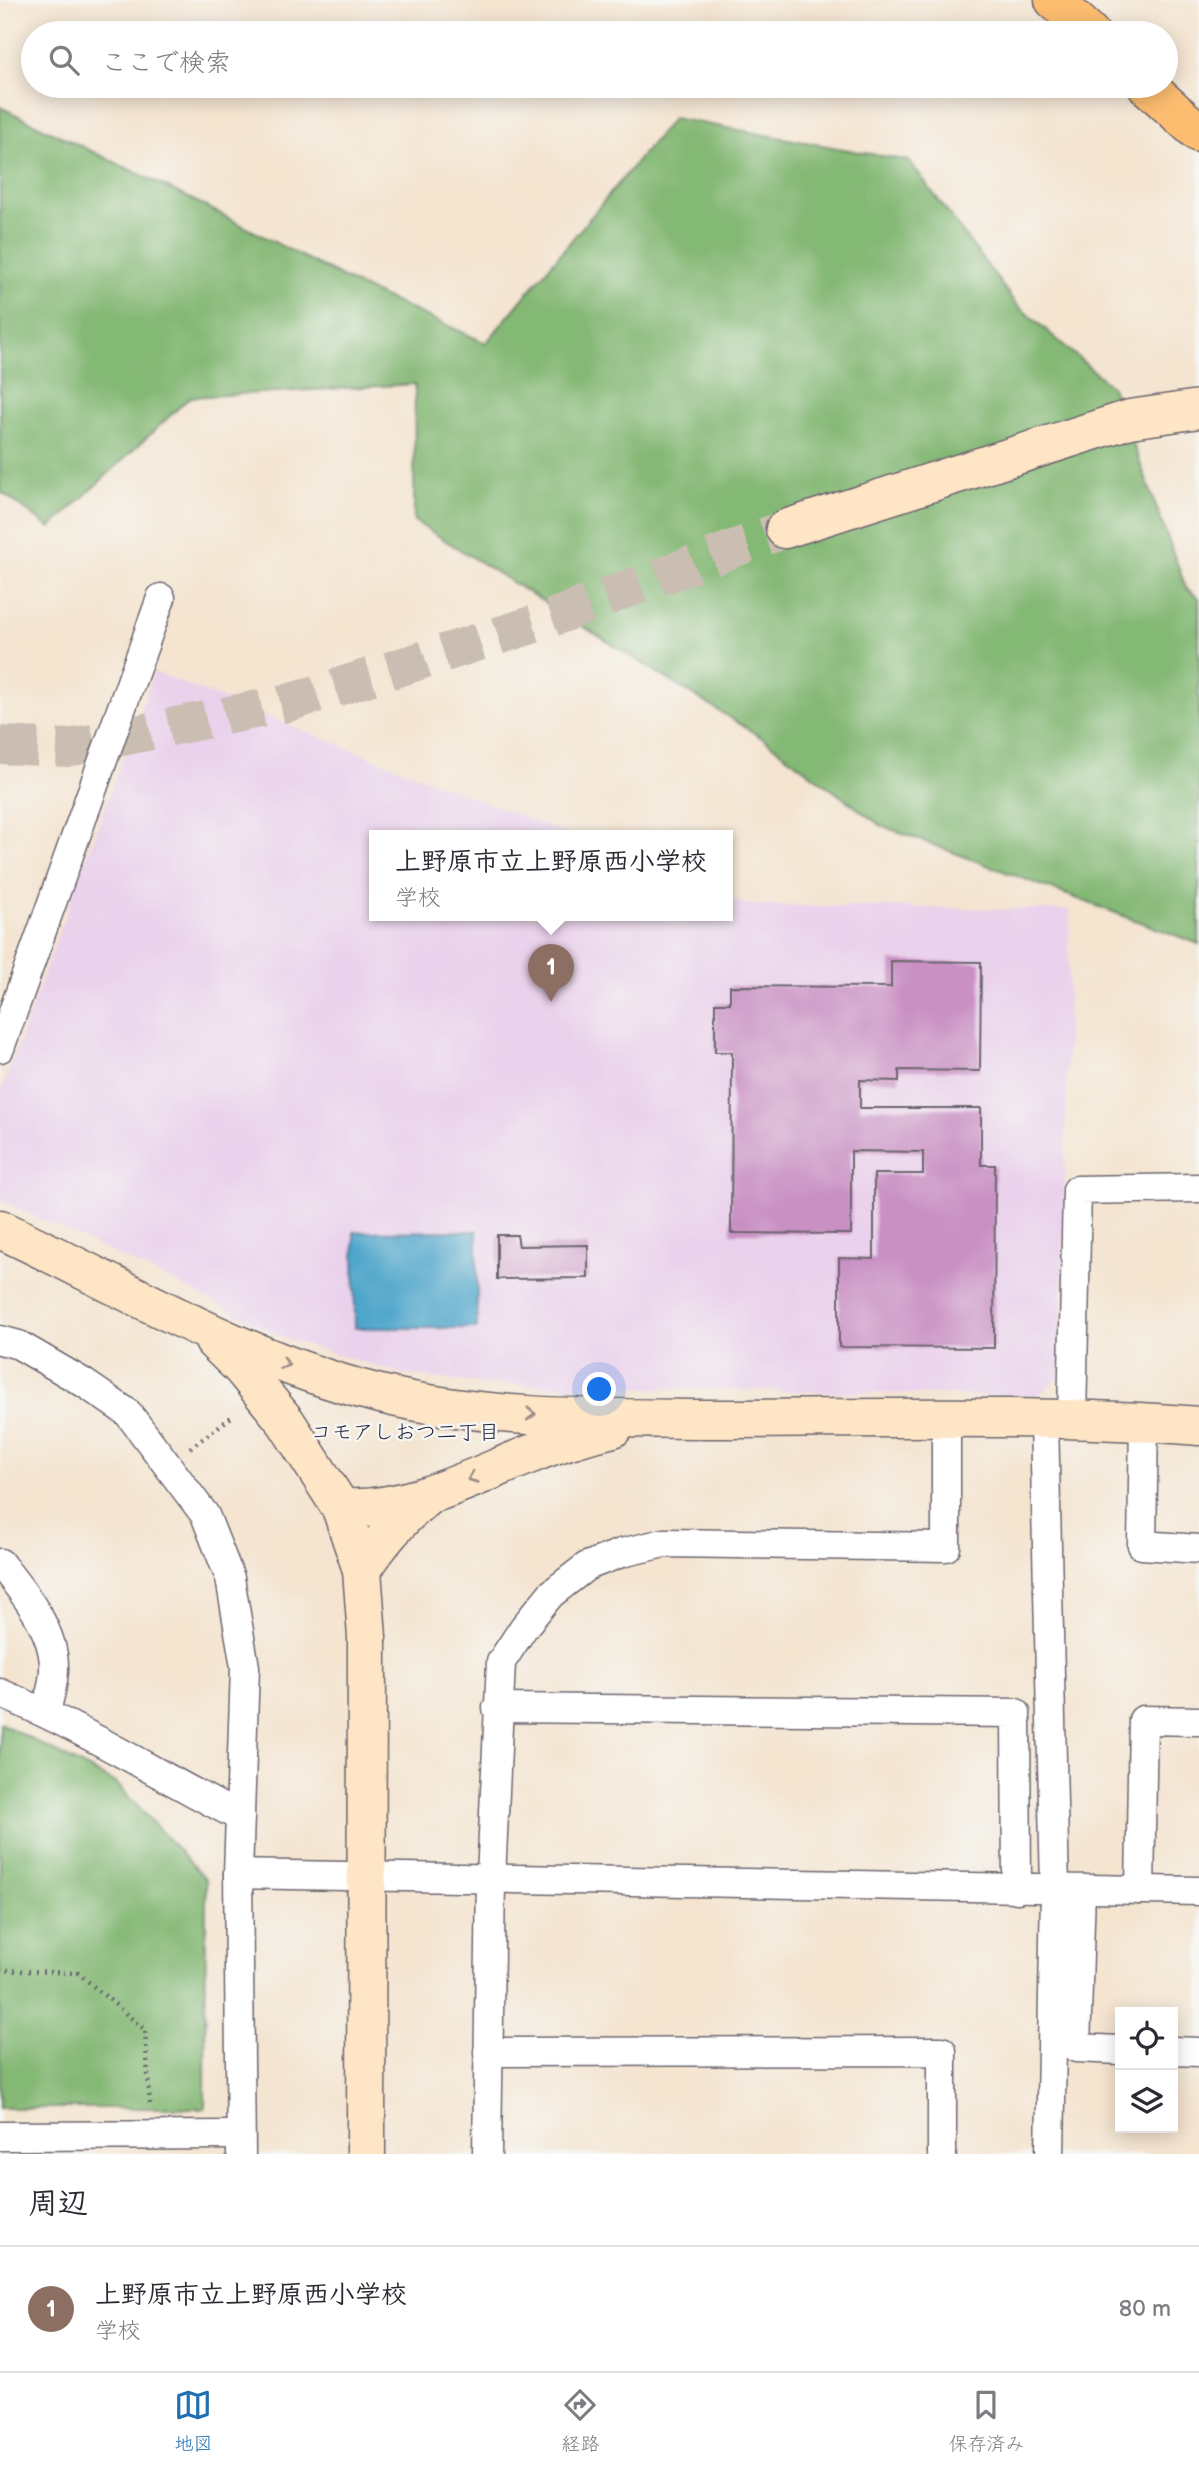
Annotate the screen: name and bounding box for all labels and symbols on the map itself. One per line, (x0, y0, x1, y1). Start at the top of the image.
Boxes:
pin: 1 (528, 944, 574, 1002)
one-way arrow (279, 1355, 291, 1369)
your location (582, 1372, 616, 1406)
one-way arrow (526, 1407, 537, 1422)
district label: コモアしおつ二丁目 (311, 1420, 500, 1445)
one-way arrow (466, 1470, 479, 1484)

